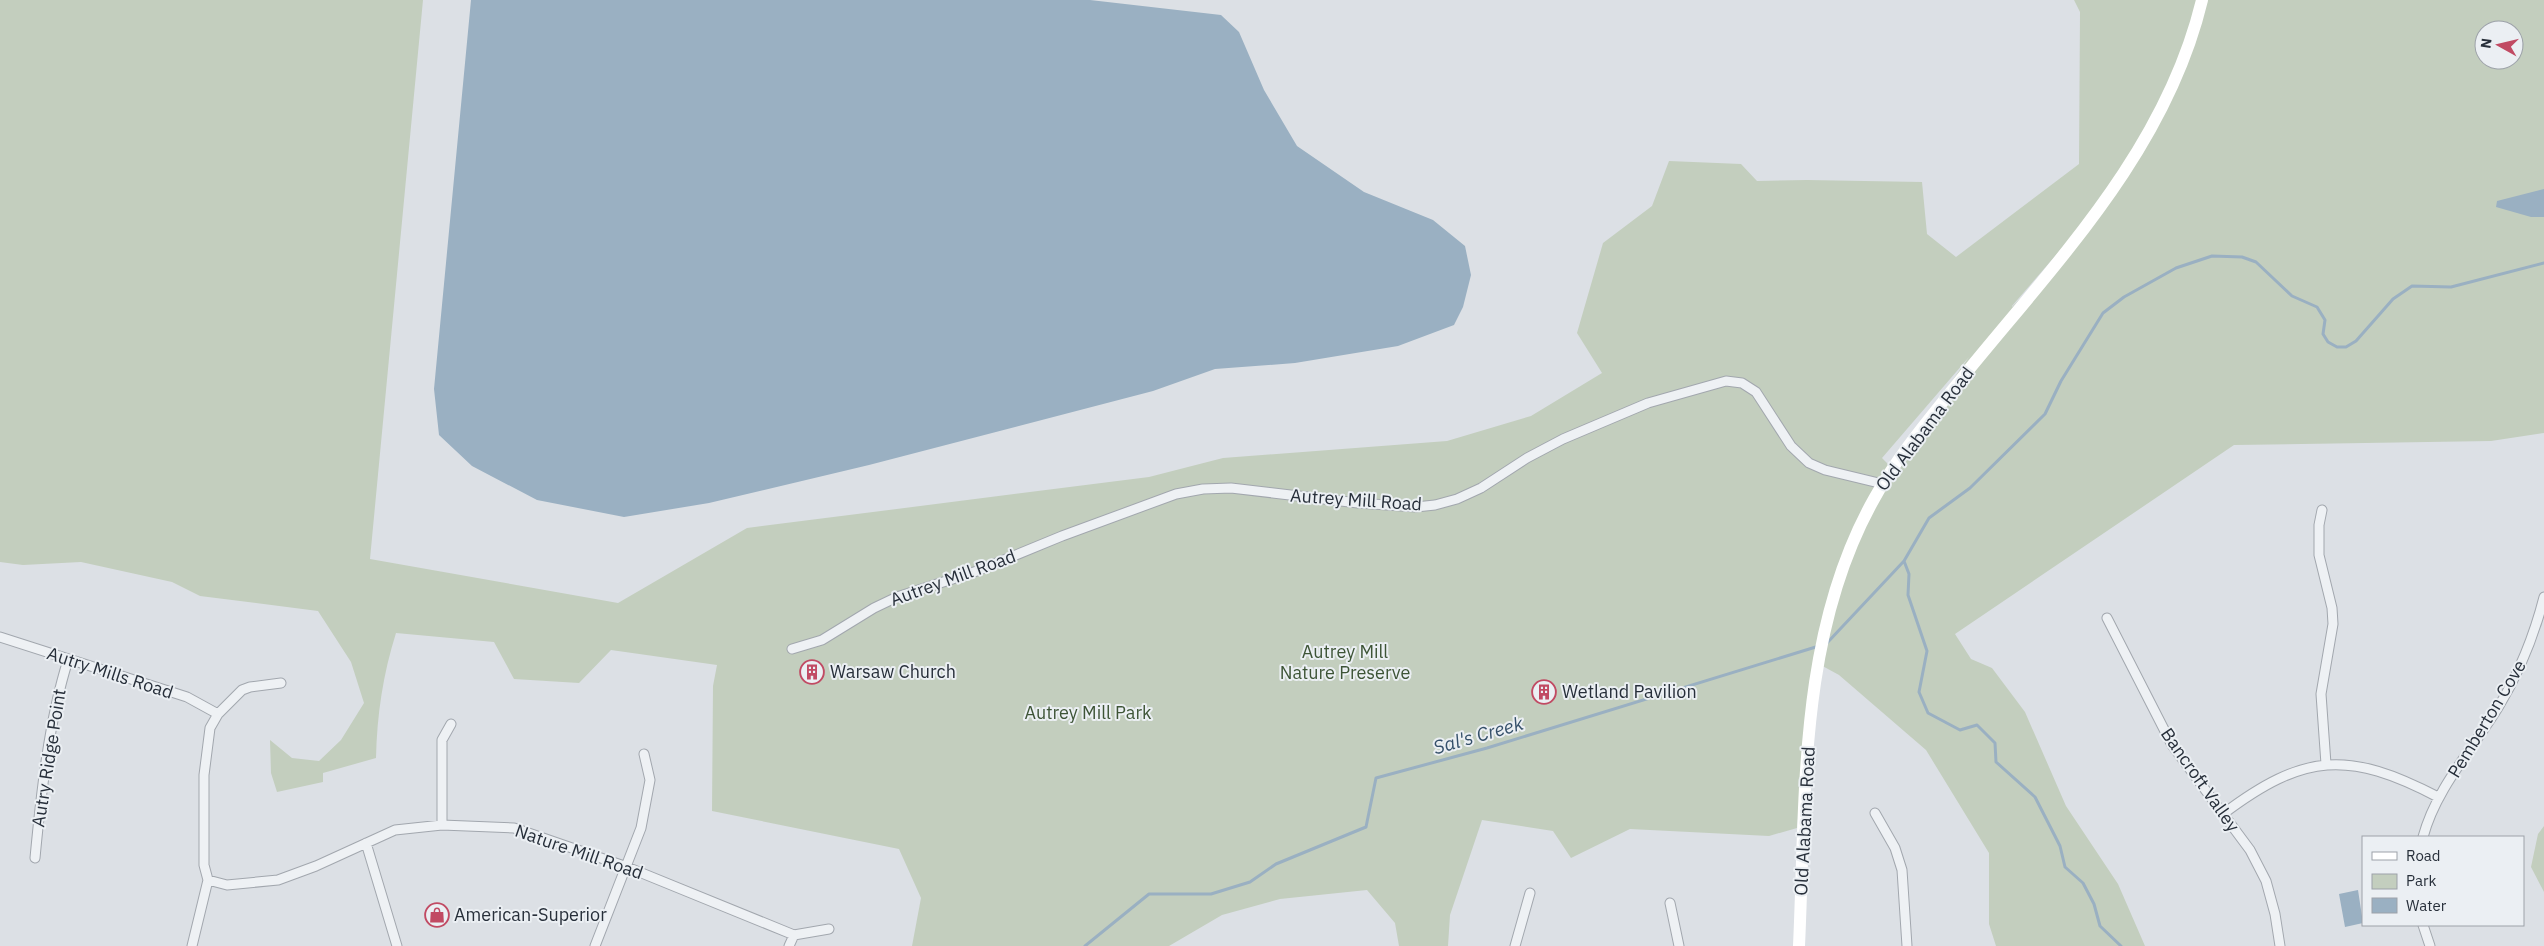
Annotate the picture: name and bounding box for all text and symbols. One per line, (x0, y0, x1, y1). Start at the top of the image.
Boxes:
north arrow (2474, 20, 2524, 70)
text: N (2477, 37, 2496, 49)
street label: Old Alabama Road (1870, 362, 1979, 495)
street label: Autrey Mill Road (1289, 483, 1423, 516)
street label: Autrey Mill Road (887, 544, 1019, 611)
park label: Autrey Mill Nature Preserve (1280, 640, 1410, 684)
street label: Autry Mills Road (44, 641, 176, 704)
street label: Pemberton Cove (2442, 655, 2531, 782)
building icon: Warsaw Church (799, 659, 825, 685)
place label: Warsaw Church (830, 660, 956, 683)
building icon: Wetland Pavilion (1531, 679, 1557, 705)
place label: Wetland Pavilion (1562, 680, 1697, 703)
street label: Autry Ridge Point (26, 687, 71, 829)
park label: Autrey Mill Park (1024, 701, 1152, 724)
water label: Sal's Creek (1430, 710, 1527, 759)
street label: Bancroft Valley (2156, 723, 2245, 836)
street label: Old Alabama Road (1789, 746, 1820, 896)
street label: Nature Mill Road (512, 819, 646, 884)
legend (2362, 836, 2524, 926)
text: Road (2406, 846, 2441, 865)
text: Park (2406, 871, 2436, 890)
text: Water (2406, 896, 2447, 915)
shop icon: American-Superior (424, 902, 450, 928)
place label: American-Superior (454, 903, 607, 926)

